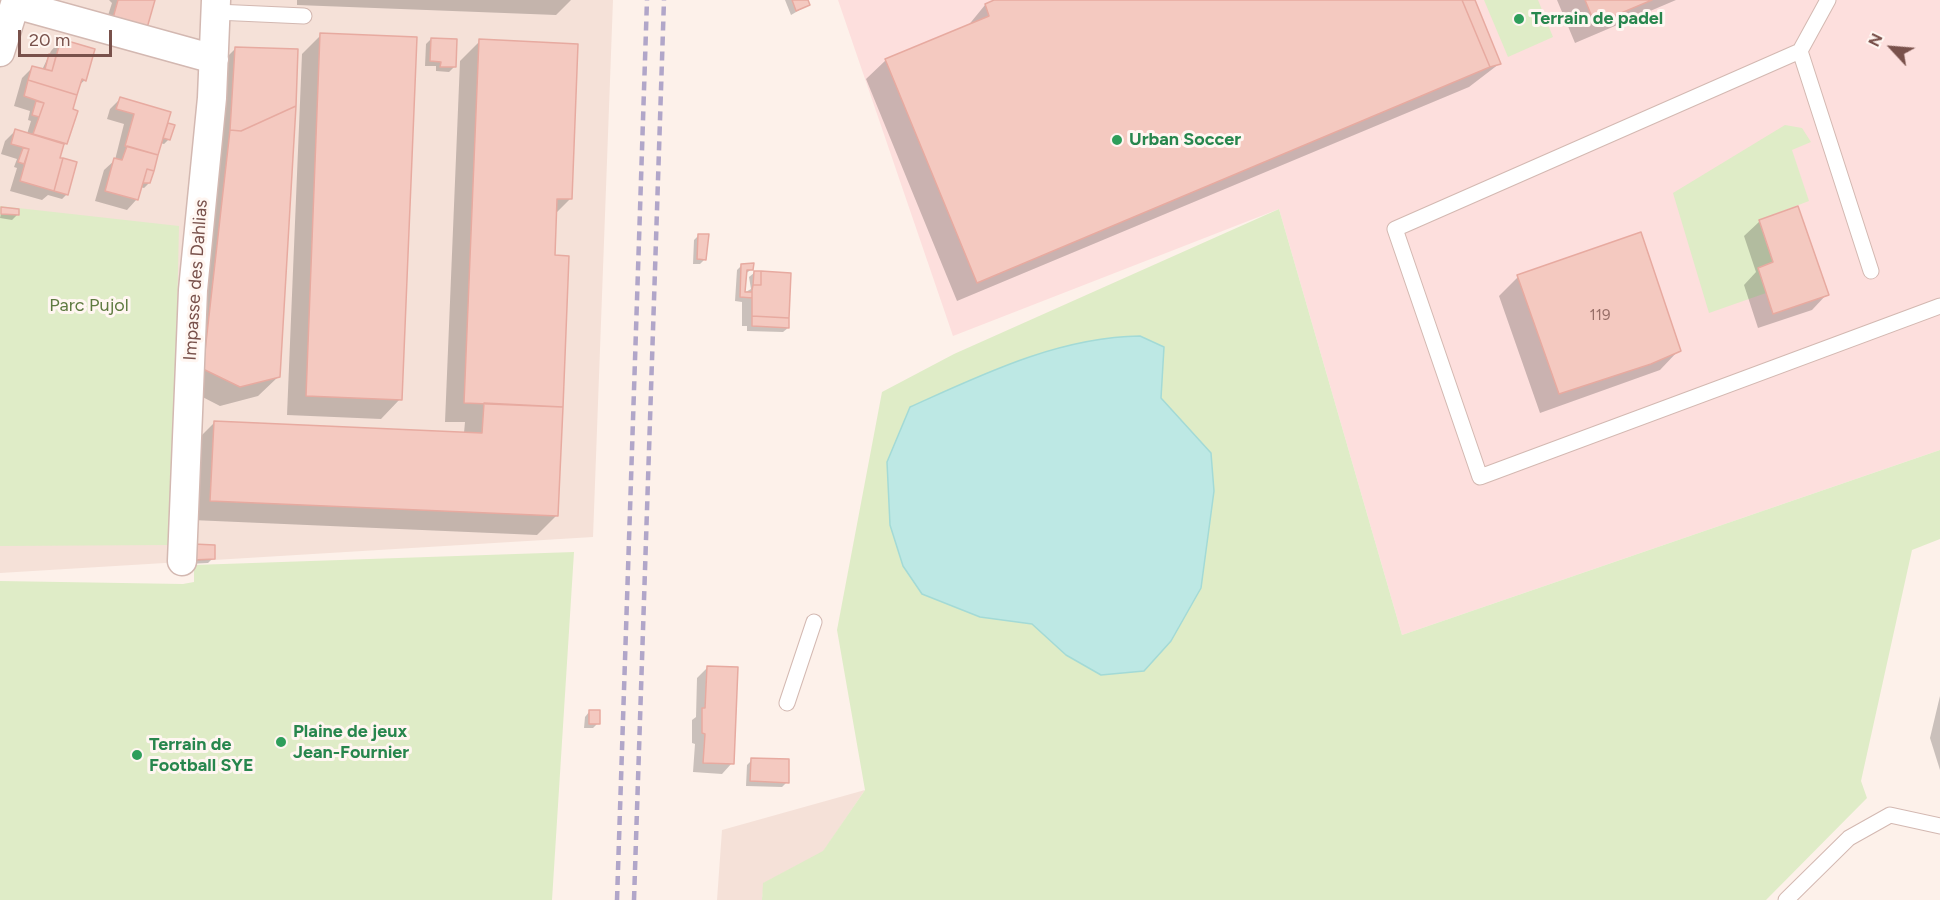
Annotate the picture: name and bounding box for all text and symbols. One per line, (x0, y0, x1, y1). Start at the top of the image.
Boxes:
place label: Terrain de padel (1531, 8, 1663, 30)
marker: Terrain de padel (1512, 12, 1526, 26)
scale bar (21, 18, 116, 56)
north arrow (1862, 18, 1922, 78)
text: 20 m (29, 29, 70, 51)
text: N (1864, 30, 1887, 50)
place label: Urban Soccer (1129, 129, 1241, 151)
marker: Urban Soccer (1110, 133, 1124, 147)
street label: Impasse des Dahlias (180, 199, 212, 361)
park label: Parc Pujol (49, 295, 129, 317)
house number: 119 (1590, 307, 1610, 325)
place label: Plaine de jeux Jean-Fournier (293, 721, 409, 764)
place label: Terrain de Football SYE (149, 734, 254, 777)
marker: Plaine de jeux Jean-Fournier (274, 735, 288, 749)
marker: Terrain de Football SYE (130, 748, 144, 762)

